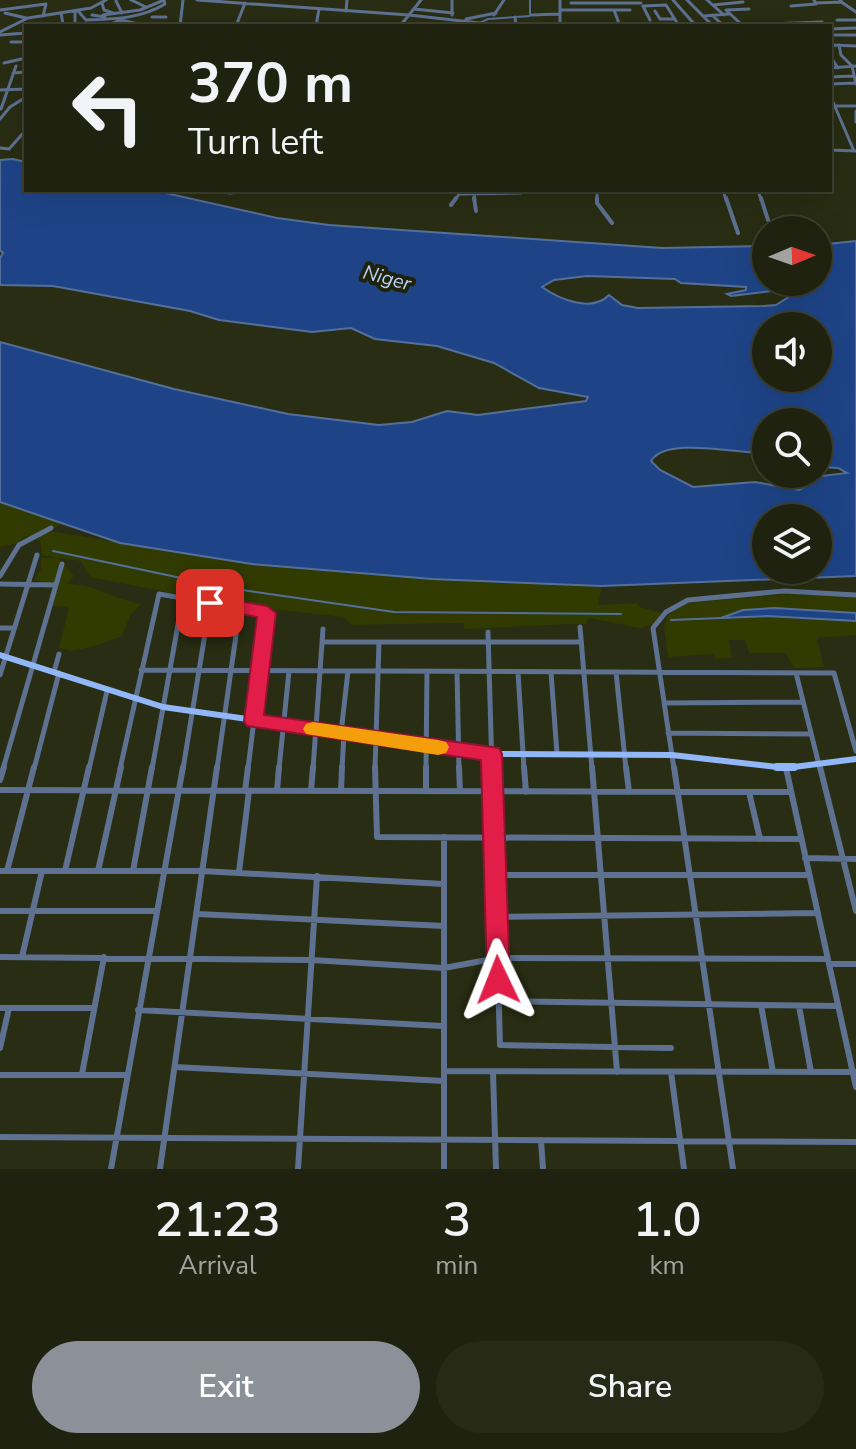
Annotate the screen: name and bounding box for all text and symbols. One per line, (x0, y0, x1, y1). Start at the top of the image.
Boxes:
text: 370 m (188, 45, 353, 122)
icon: left (56, 56, 160, 160)
text: Turn left (188, 118, 323, 167)
north arrow (752, 216, 832, 296)
map controls (752, 216, 832, 584)
water label: Niger (360, 259, 415, 298)
button: sound (752, 312, 832, 392)
button: search (752, 408, 832, 488)
button: layers (752, 504, 832, 584)
pin (176, 569, 244, 637)
icon: arrive (188, 581, 232, 625)
position arrow (456, 938, 540, 1022)
text: 21:23 (154, 1187, 281, 1253)
text: 3 (442, 1187, 471, 1253)
text: 1.0 (633, 1187, 702, 1253)
text: Arrival (179, 1248, 257, 1283)
text: min (435, 1248, 478, 1283)
text: km (650, 1248, 685, 1283)
button: Exit (32, 1341, 420, 1433)
button: Share (436, 1341, 824, 1433)

